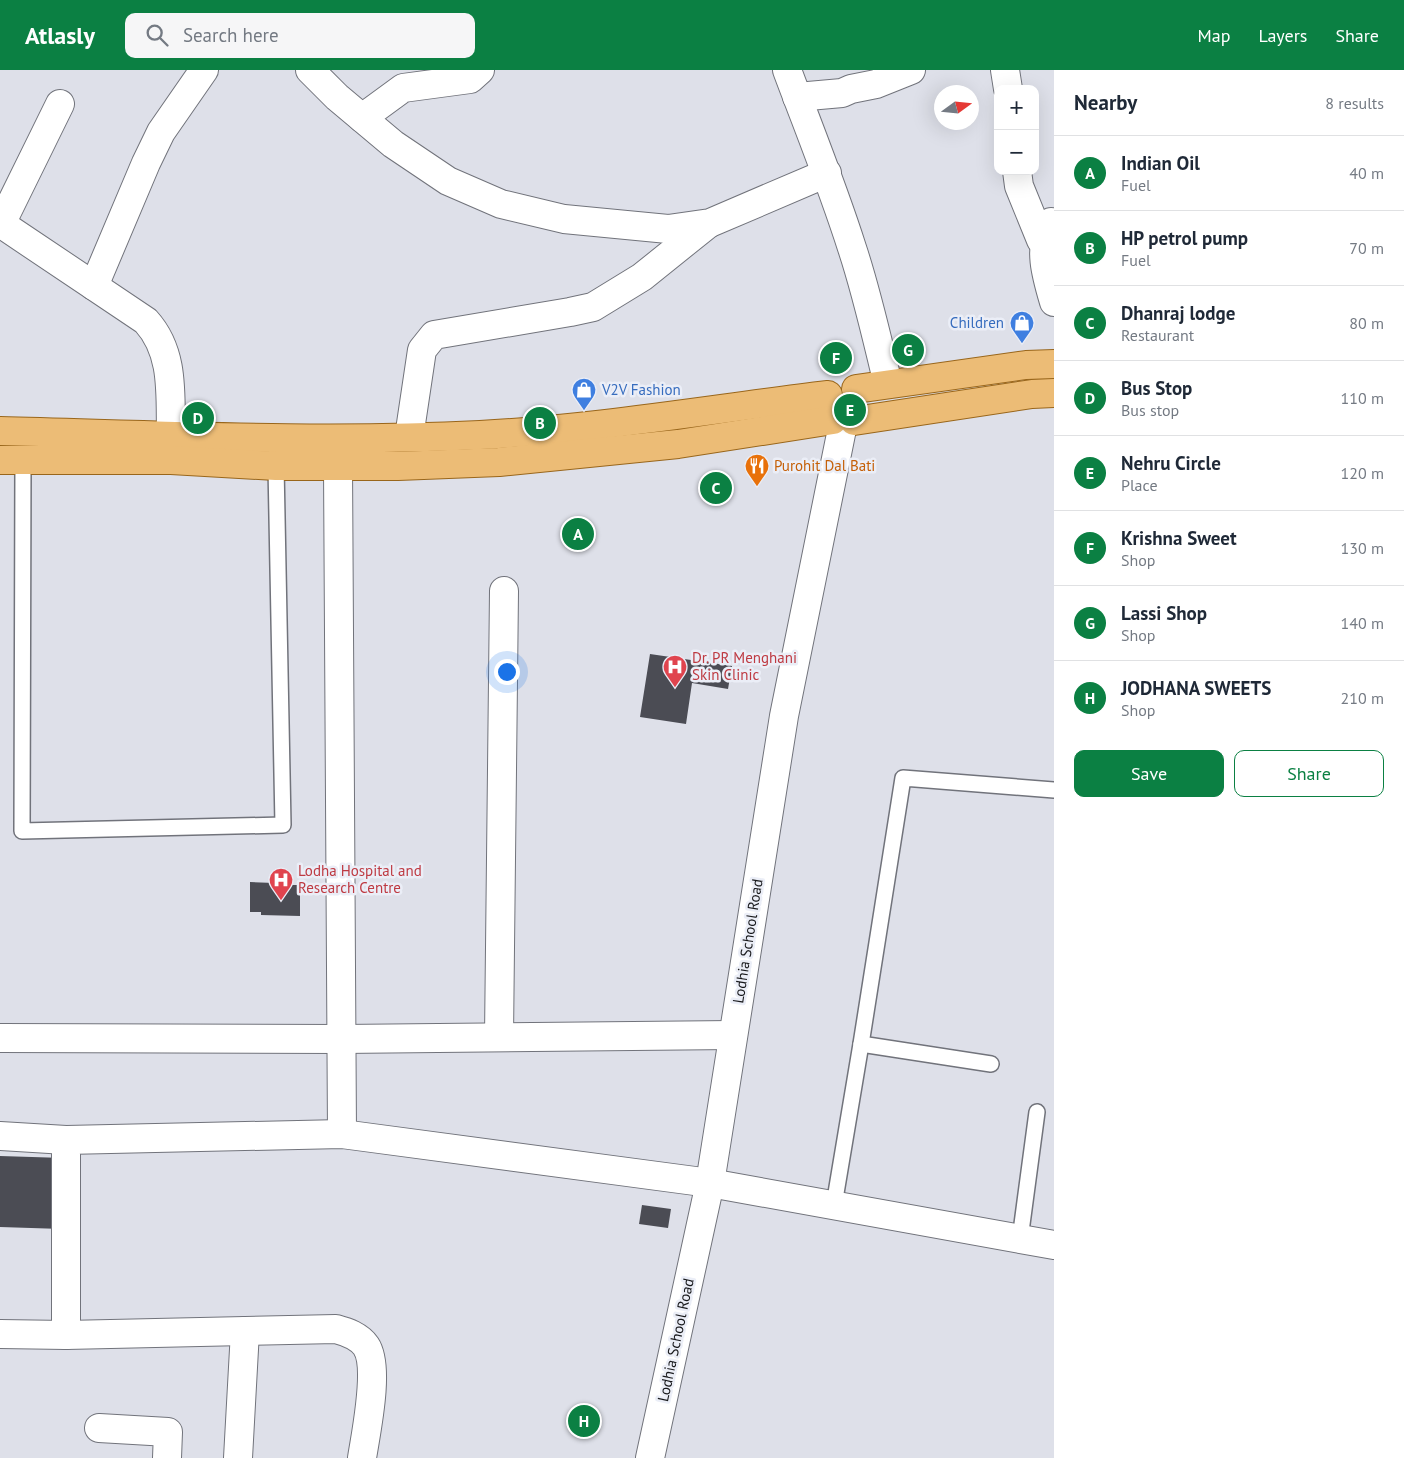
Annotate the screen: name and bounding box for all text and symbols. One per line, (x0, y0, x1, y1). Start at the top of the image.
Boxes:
search box (125, 13, 475, 58)
text: Atlasly (25, 20, 95, 51)
icon: search (143, 21, 171, 49)
text: Search here (183, 23, 279, 47)
text: Map (1198, 24, 1230, 47)
text: Layers (1258, 24, 1307, 47)
text: Share (1335, 24, 1379, 47)
north arrow (934, 85, 979, 130)
map controls (994, 85, 1039, 175)
button: + (994, 85, 1039, 130)
text: Nearby (1074, 89, 1137, 116)
text: 8 results (1325, 93, 1384, 113)
button: − (994, 130, 1039, 175)
text: Indian Oil (1121, 151, 1200, 175)
text: A (1085, 163, 1095, 183)
text: 40 m (1349, 163, 1384, 183)
text: Fuel (1121, 175, 1151, 195)
text: HP petrol pump (1121, 226, 1248, 250)
text: B (1085, 238, 1095, 258)
text: 70 m (1349, 238, 1384, 258)
text: Fuel (1121, 250, 1151, 270)
text: Dhanraj lodge (1121, 301, 1235, 325)
shop icon: Children (1009, 310, 1035, 344)
place label: Children (950, 313, 1004, 332)
text: C (1086, 313, 1094, 333)
text: 80 m (1349, 313, 1384, 333)
text: Restaurant (1121, 325, 1194, 345)
pin: G (892, 331, 924, 369)
pin: F (820, 339, 852, 377)
text: Bus Stop (1121, 376, 1192, 400)
shop icon: V2V Fashion (571, 377, 597, 411)
place label: V2V Fashion (601, 380, 681, 399)
text: D (1085, 388, 1095, 408)
text: 110 m (1341, 388, 1384, 408)
pin: E (834, 391, 866, 429)
pin: D (182, 399, 214, 437)
text: Bus stop (1121, 400, 1179, 420)
pin: B (524, 404, 556, 442)
text: Nehru Circle (1121, 451, 1221, 475)
restaurant icon: Purohit Dal Bati (744, 453, 770, 487)
place label: Purohit Dal Bati (774, 456, 875, 475)
text: E (1086, 463, 1094, 483)
text: 120 m (1341, 463, 1384, 483)
pin: C (700, 469, 732, 507)
text: Place (1121, 475, 1158, 495)
pin: A (562, 515, 594, 553)
text: Krishna Sweet (1121, 526, 1237, 550)
text: F (1086, 538, 1094, 558)
text: 130 m (1341, 538, 1384, 558)
text: Shop (1121, 550, 1155, 570)
text: Lassi Shop (1121, 601, 1207, 625)
text: G (1085, 613, 1095, 633)
text: 140 m (1341, 613, 1384, 633)
text: Shop (1121, 625, 1155, 645)
place label: Dr. PR Menghani Skin Clinic (692, 648, 797, 684)
hospital icon: Dr. PR Menghani Skin Clinic (662, 654, 688, 688)
your location (494, 659, 520, 685)
text: JODHANA SWEETS (1121, 676, 1271, 700)
text: H (1085, 688, 1095, 708)
text: 210 m (1341, 688, 1384, 708)
text: Shop (1121, 700, 1155, 720)
button: Save (1074, 750, 1224, 797)
button: Share (1234, 750, 1384, 797)
place label: Lodha Hospital and Research Centre (298, 861, 422, 897)
hospital icon: Lodha Hospital and Research Centre (268, 867, 294, 901)
street label: Lodhia School Road (728, 877, 767, 1005)
street label: Lodhia School Road (653, 1276, 698, 1403)
pin: H (568, 1402, 600, 1440)

